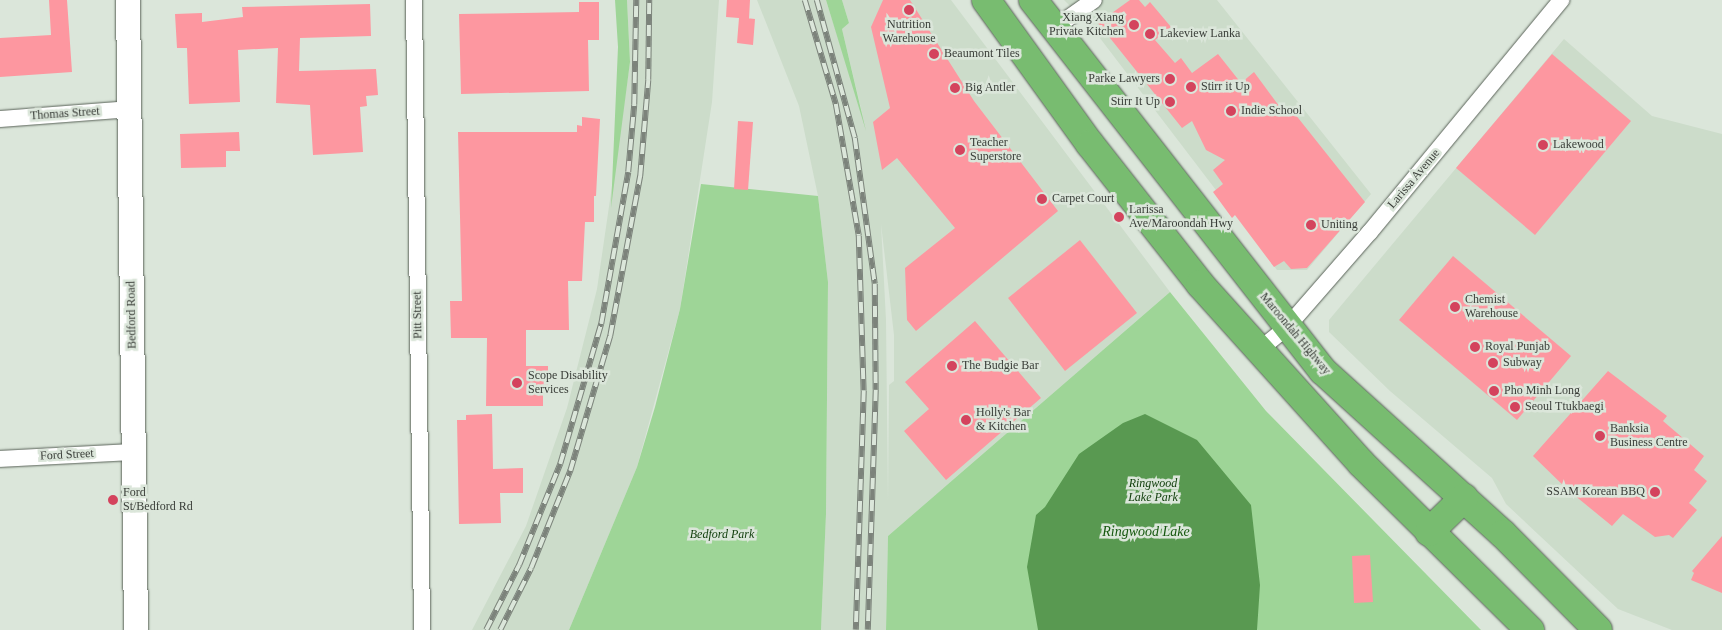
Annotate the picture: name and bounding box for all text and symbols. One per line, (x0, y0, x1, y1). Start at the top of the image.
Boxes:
marker: Nutrition Warehouse (903, 4, 915, 16)
place label: Xiang Xiang Private Kitchen (1049, 11, 1124, 39)
place label: Nutrition Warehouse (882, 18, 936, 46)
marker: Xiang Xiang Private Kitchen (1128, 19, 1140, 31)
place label: Lakeview Lanka (1160, 27, 1240, 41)
marker: Lakeview Lanka (1144, 28, 1156, 40)
place label: Beaumont Tiles (944, 47, 1020, 61)
marker: Beaumont Tiles (928, 48, 940, 60)
place label: Parke Lawyers (1088, 72, 1160, 86)
marker: Parke Lawyers (1164, 73, 1176, 85)
place label: Stirr it Up (1201, 80, 1250, 94)
place label: Big Antler (965, 81, 1016, 95)
marker: Stirr it Up (1185, 81, 1197, 93)
marker: Big Antler (949, 82, 961, 94)
place label: Stirr It Up (1111, 95, 1160, 109)
marker: Stirr It Up (1164, 96, 1176, 108)
street label: Thomas Street (30, 104, 100, 124)
place label: Indie School (1241, 104, 1302, 118)
marker: Indie School (1225, 105, 1237, 117)
place label: Teacher Superstore (970, 136, 1021, 164)
place label: Lakewood (1553, 138, 1604, 152)
marker: Lakewood (1537, 139, 1549, 151)
marker: Teacher Superstore (954, 144, 966, 156)
street label: Larissa Avenue (1385, 146, 1443, 212)
place label: Carpet Court (1052, 192, 1114, 206)
marker: Carpet Court (1036, 193, 1048, 205)
place label: Larissa Ave/Maroondah Hwy (1129, 203, 1233, 231)
marker: Larissa Ave/Maroondah Hwy (1113, 211, 1125, 223)
place label: Uniting (1321, 218, 1358, 232)
marker: Uniting (1305, 219, 1317, 231)
street label: Bedford Road (124, 281, 140, 349)
street label: Maroondah Highway (1257, 290, 1333, 378)
street label: Pitt Street (410, 291, 426, 339)
place label: Chemist Warehouse (1465, 293, 1518, 321)
marker: Chemist Warehouse (1449, 301, 1461, 313)
place label: Royal Punjab (1485, 340, 1550, 354)
marker: Royal Punjab (1469, 341, 1481, 353)
place label: Subway (1503, 356, 1542, 370)
marker: Subway (1487, 357, 1499, 369)
place label: The Budgie Bar (962, 359, 1039, 373)
marker: The Budgie Bar (946, 360, 958, 372)
place label: Scope Disability Services (528, 369, 608, 397)
marker: Scope Disability Services (510, 376, 524, 390)
place label: Pho Minh Long (1504, 384, 1580, 398)
marker: Pho Minh Long (1488, 385, 1500, 397)
place label: Seoul Ttukbaegi (1525, 400, 1604, 414)
marker: Seoul Ttukbaegi (1509, 401, 1521, 413)
place label: Holly's Bar & Kitchen (976, 406, 1030, 434)
marker: Holly's Bar & Kitchen (960, 414, 972, 426)
place label: Banksia Business Centre (1610, 422, 1688, 450)
marker: Banksia Business Centre (1594, 430, 1606, 442)
street label: Ford Street (40, 446, 94, 464)
park label: Ringwood Lake Park (1128, 477, 1178, 505)
place label: SSAM Korean BBQ (1546, 485, 1645, 499)
place label: Ford St/Bedford Rd (123, 486, 193, 514)
marker: SSAM Korean BBQ (1649, 486, 1661, 498)
marker: Ford St/Bedford Rd (107, 494, 119, 506)
water label: Ringwood Lake (1102, 524, 1190, 540)
park label: Bedford Park (690, 528, 754, 542)

